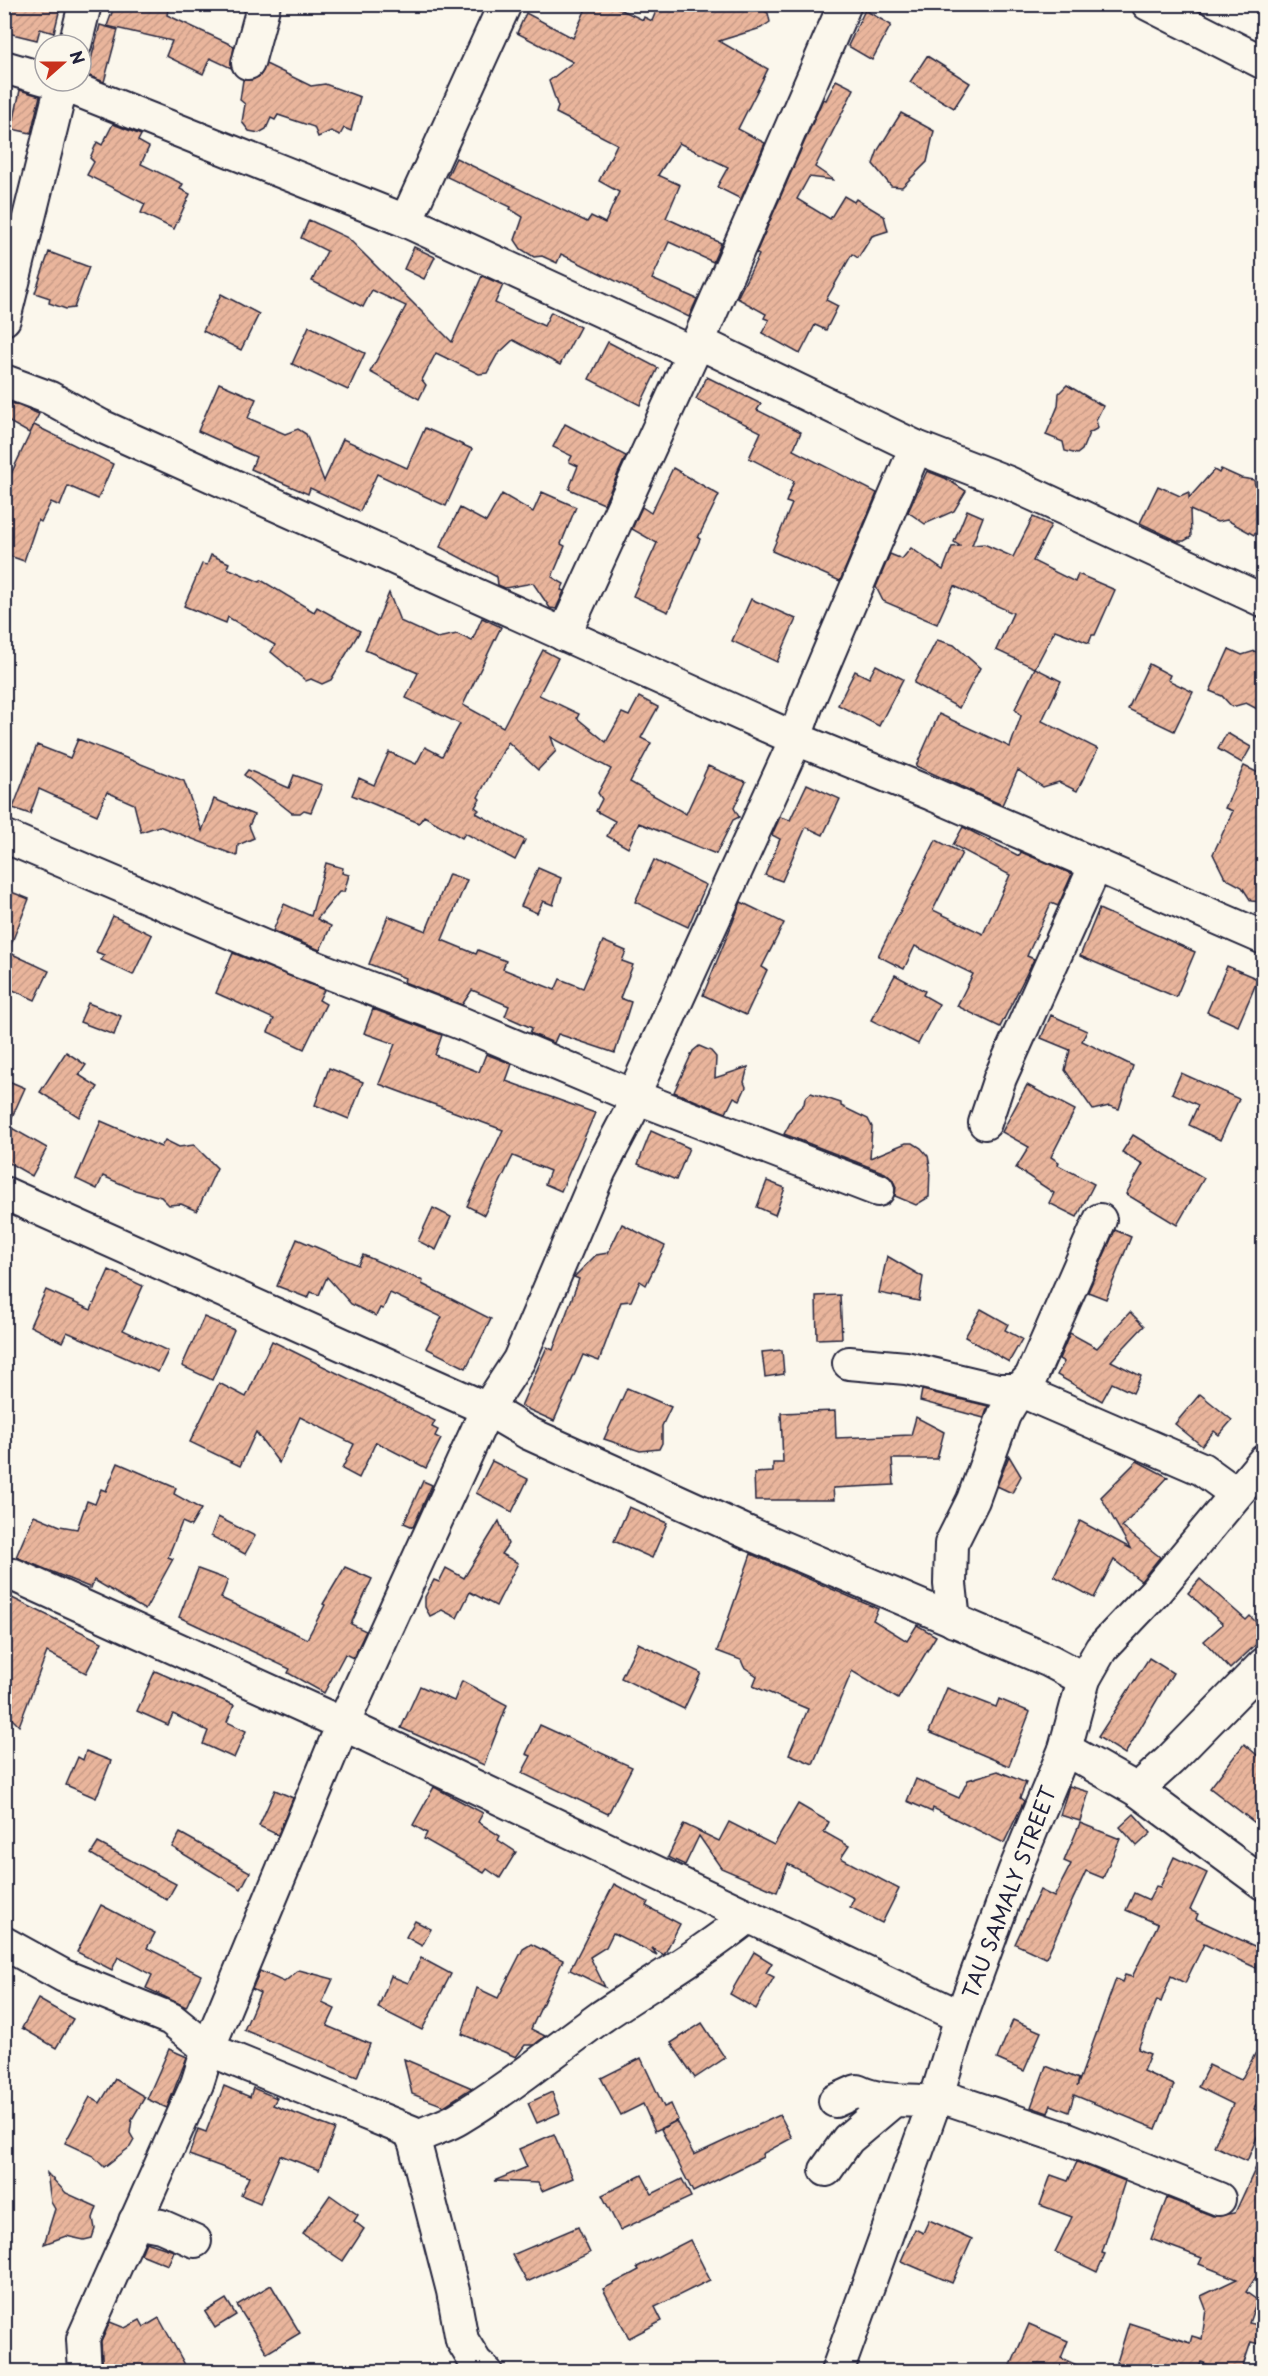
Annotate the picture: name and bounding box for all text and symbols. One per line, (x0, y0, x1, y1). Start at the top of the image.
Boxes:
north arrow (33, 33, 93, 93)
text: N (64, 47, 91, 67)
street label: TAU SAMALY STREET (953, 1781, 1063, 2003)

